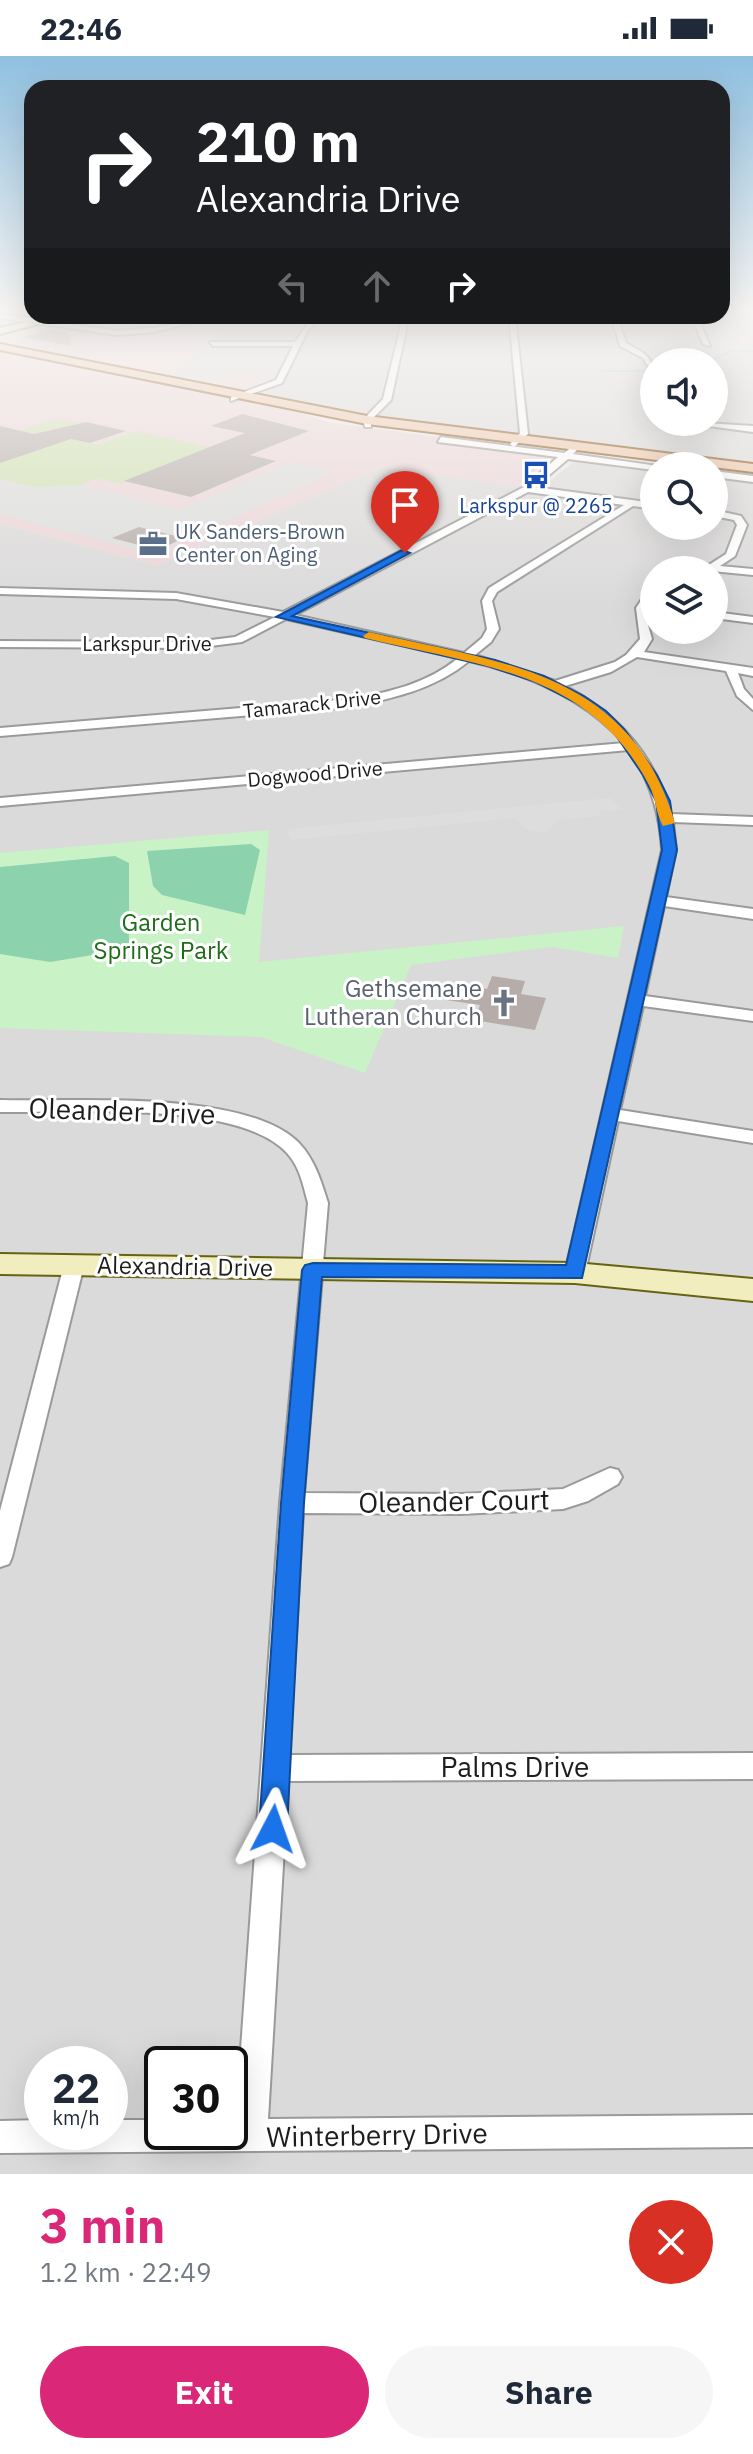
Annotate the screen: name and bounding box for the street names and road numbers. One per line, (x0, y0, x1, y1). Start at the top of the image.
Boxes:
street label: Larkspur Drive (82, 630, 212, 657)
street label: Tamarack Drive (242, 683, 382, 724)
street label: Dogwood Drive (246, 754, 384, 793)
street label: Oleander Drive (28, 1089, 216, 1132)
street label: Alexandria Drive (97, 1248, 273, 1284)
street label: Oleander Court (358, 1480, 550, 1521)
street label: Palms Drive (441, 1748, 589, 1785)
street label: Winterberry Drive (266, 2114, 488, 2155)

